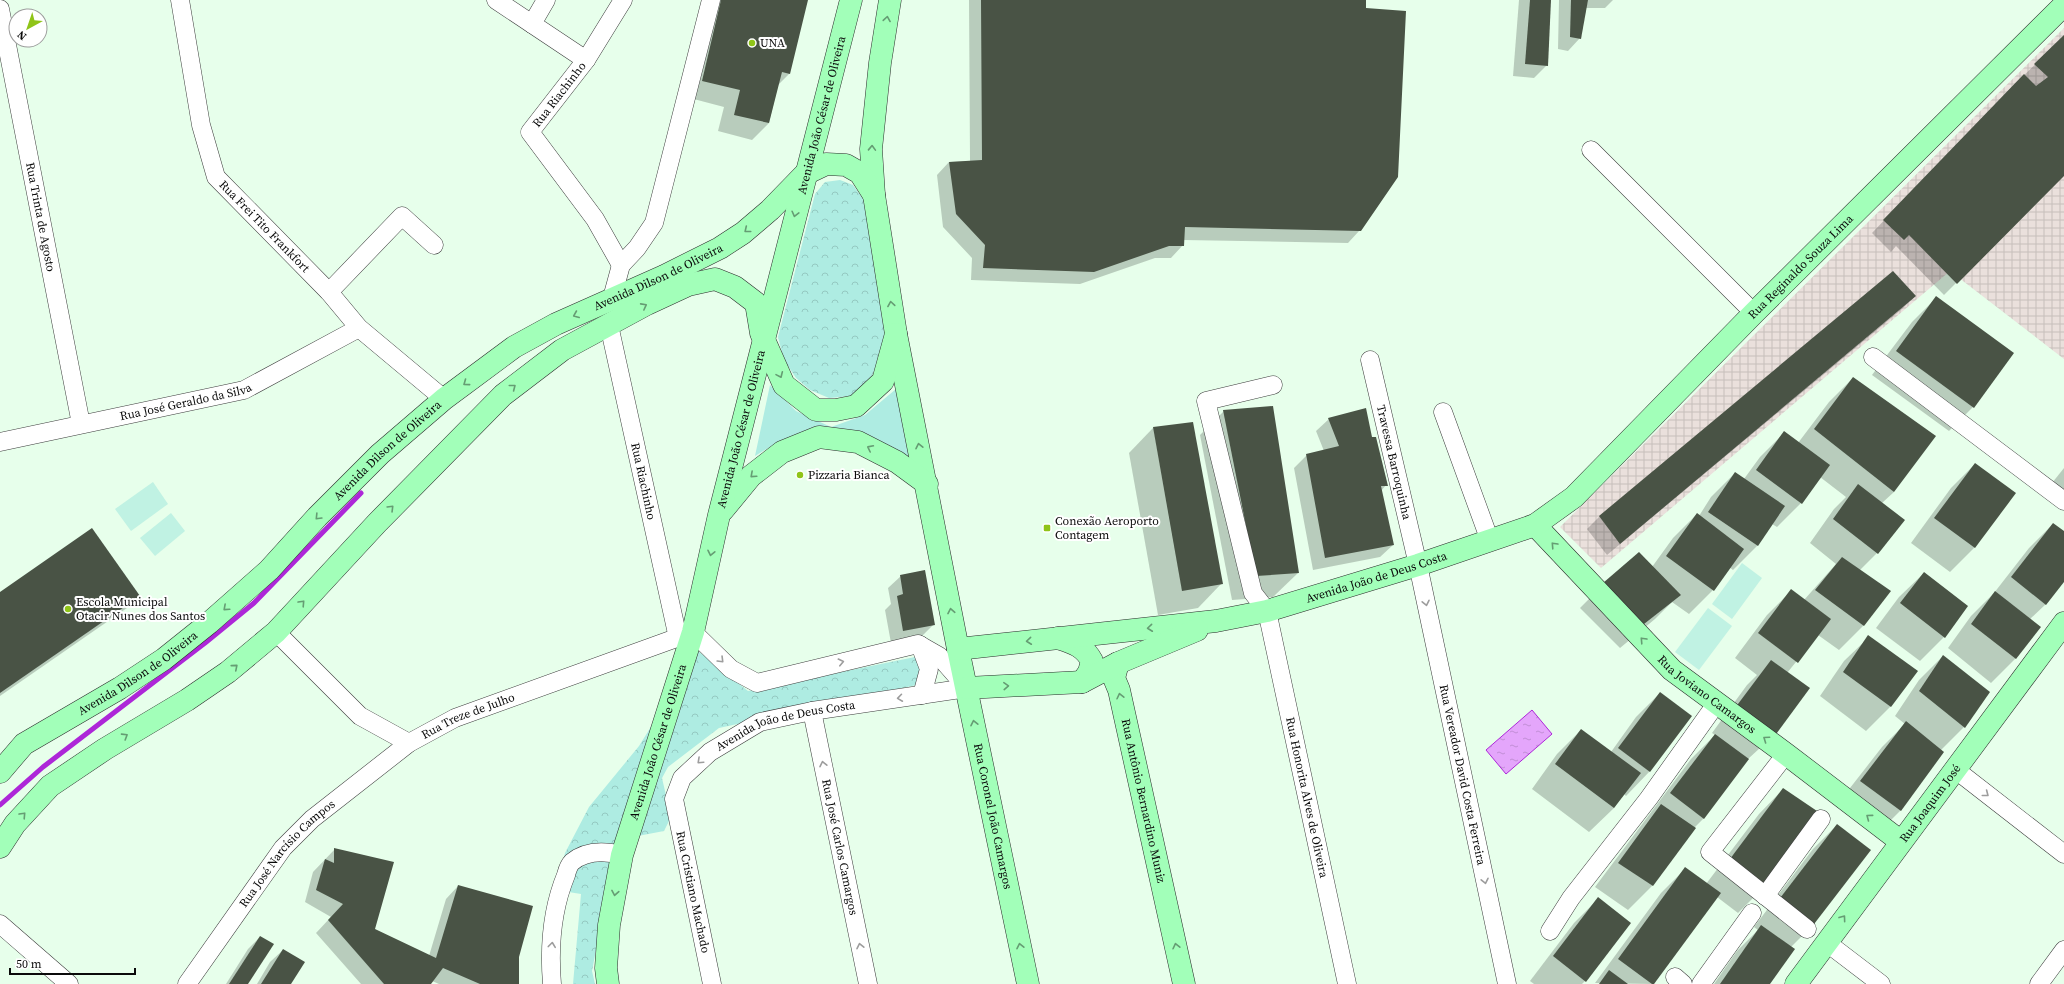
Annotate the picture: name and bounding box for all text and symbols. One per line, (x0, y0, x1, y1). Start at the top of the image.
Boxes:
north arrow (8, 8, 48, 48)
one-way arrow (882, 16, 891, 22)
text: N (14, 27, 30, 44)
street label: Avenida João César de Oliveira (794, 34, 850, 196)
place label: UNA (760, 35, 785, 51)
marker: UNA (747, 38, 757, 48)
street label: Rua Riachinho (529, 58, 590, 130)
one-way arrow (868, 145, 876, 151)
street label: Rua Trinta de Agosto (22, 161, 59, 274)
street label: Rua Frei Tito Frankfort (216, 177, 313, 276)
street label: Rua Reginaldo Souza Lima (1744, 210, 1857, 322)
one-way arrow (792, 211, 800, 217)
one-way arrow (744, 225, 751, 232)
street label: Avenida Dilson de Oliveira (591, 239, 726, 314)
one-way arrow (887, 301, 896, 307)
one-way arrow (639, 304, 647, 311)
one-way arrow (573, 310, 580, 318)
street label: Avenida João César de Oliveira (713, 347, 769, 510)
one-way arrow (775, 371, 783, 379)
one-way arrow (464, 378, 471, 385)
street label: Rua José Geraldo da Silva (118, 379, 255, 424)
one-way arrow (509, 385, 516, 392)
street label: Avenida Dilson de Oliveira (330, 396, 445, 504)
street label: Travessa Barroquinha (1373, 403, 1415, 522)
street label: Rua Riachinho (627, 441, 660, 522)
one-way arrow (915, 442, 923, 449)
one-way arrow (867, 445, 874, 453)
place label: Pizzaria Bianca (808, 467, 891, 483)
one-way arrow (750, 470, 758, 477)
marker: Pizzaria Bianca (795, 470, 805, 480)
one-way arrow (386, 505, 394, 513)
one-way arrow (315, 512, 323, 520)
place label: Conexão Aeroporto Contagem (1055, 513, 1159, 543)
marker: Conexão Aeroporto Contagem (1042, 523, 1052, 533)
one-way arrow (1552, 543, 1559, 550)
street label: Avenida João de Deus Costa (1304, 547, 1450, 607)
one-way arrow (707, 550, 715, 556)
place label: Escola Municipal Otacir Nunes dos Santos (76, 594, 205, 624)
one-way arrow (298, 600, 305, 608)
one-way arrow (1421, 600, 1429, 606)
one-way arrow (223, 603, 231, 611)
marker: Escola Municipal Otacir Nunes dos Santos (63, 604, 73, 614)
one-way arrow (947, 608, 956, 614)
one-way arrow (1147, 623, 1153, 632)
street label: Avenida Dilson de Oliveira (75, 627, 202, 719)
one-way arrow (1026, 636, 1032, 645)
one-way arrow (1640, 637, 1648, 645)
street label: Rua Joviano Camargos (1654, 652, 1759, 737)
one-way arrow (716, 655, 724, 662)
one-way arrow (838, 658, 845, 667)
street label: Avenida João César de Oliveira (626, 661, 691, 822)
one-way arrow (230, 664, 238, 671)
one-way arrow (1003, 681, 1009, 690)
street label: Rua Vereador David Costa Ferreira (1436, 683, 1490, 867)
street label: Rua Treze de Julho (419, 689, 517, 743)
one-way arrow (897, 693, 903, 702)
one-way arrow (1116, 693, 1125, 700)
street label: Avenida João de Deus Costa (713, 697, 857, 755)
street label: Rua Honorita Alves de Oliveira (1282, 716, 1332, 880)
street label: Rua Antônio Bernardino Muniz (1118, 717, 1170, 885)
one-way arrow (970, 719, 978, 726)
one-way arrow (121, 734, 128, 741)
one-way arrow (1763, 737, 1770, 744)
street label: Rua Coronel João Camargos (970, 742, 1016, 891)
one-way arrow (697, 756, 705, 764)
one-way arrow (819, 761, 827, 767)
street label: Rua Joaquim José (1896, 761, 1964, 846)
street label: Rua José Carlos Camargos (818, 778, 862, 917)
one-way arrow (1982, 789, 1989, 796)
street label: Rua José Narcísio Campos (236, 796, 338, 911)
one-way arrow (18, 813, 25, 820)
one-way arrow (1867, 815, 1874, 822)
street label: Rua Cristiano Machado (672, 830, 714, 955)
one-way arrow (1480, 878, 1488, 884)
one-way arrow (611, 890, 620, 896)
one-way arrow (1838, 916, 1845, 923)
one-way arrow (547, 942, 556, 948)
one-way arrow (857, 943, 865, 949)
one-way arrow (1017, 943, 1025, 949)
one-way arrow (1172, 943, 1180, 949)
scale bar (10, 950, 135, 976)
text: 50 m (16, 956, 42, 972)

